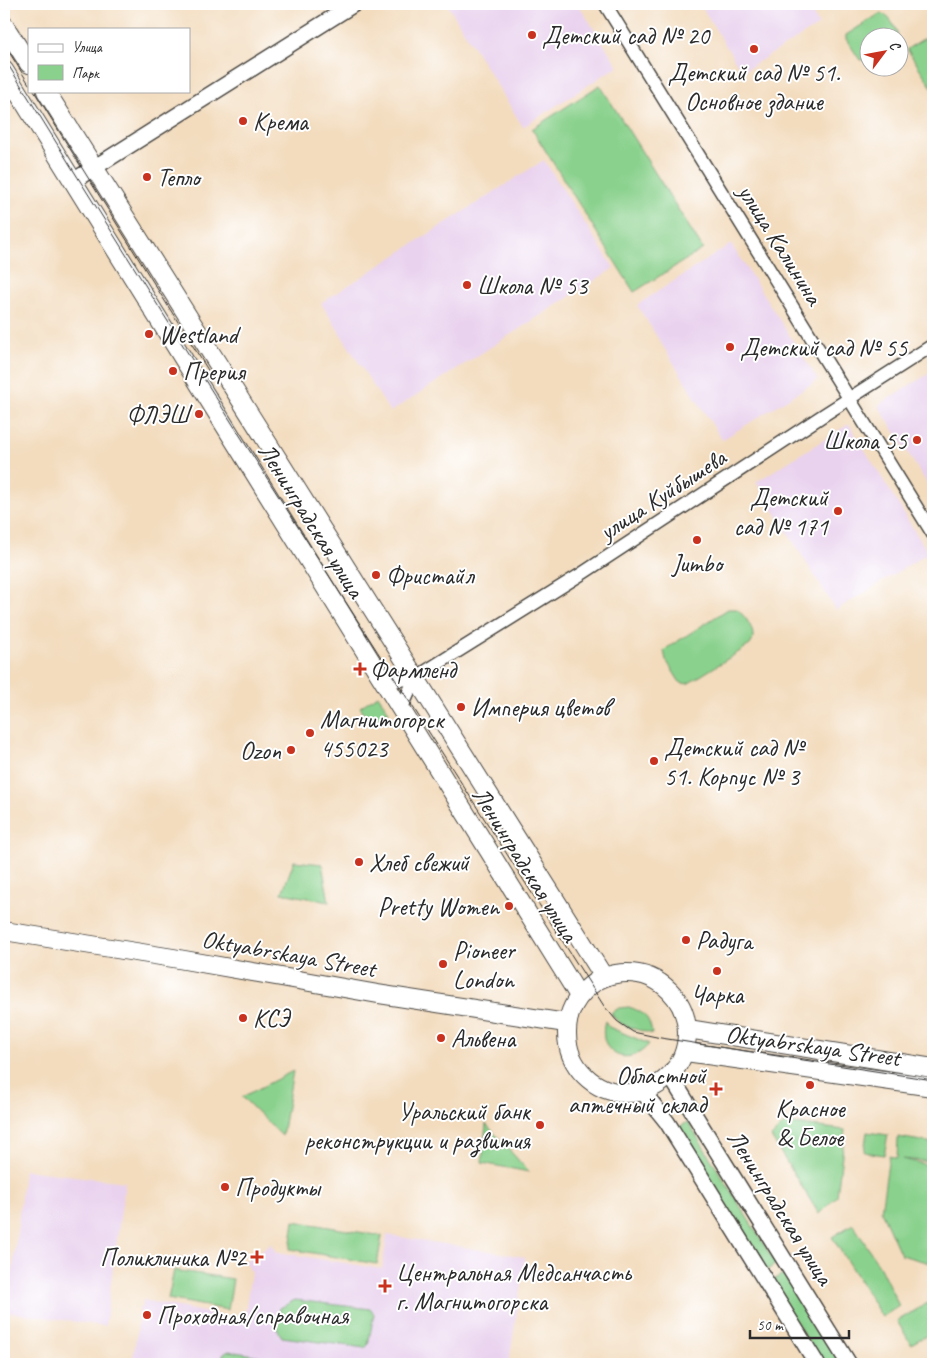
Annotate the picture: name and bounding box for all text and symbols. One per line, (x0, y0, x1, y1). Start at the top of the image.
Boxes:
place label: Детский сад № 20 (542, 20, 711, 52)
legend (28, 28, 190, 92)
north arrow (860, 28, 910, 78)
marker: Детский сад № 20 (526, 29, 538, 41)
text: Улица (72, 38, 103, 57)
text: С (886, 38, 905, 55)
marker: Детский сад № 51. Основное здание (748, 43, 760, 55)
place label: Детский сад № 51. Основное здание (668, 57, 840, 118)
text: Парк (72, 64, 100, 83)
place label: Крема (253, 106, 310, 138)
marker: Крема (237, 115, 249, 127)
place label: Тепло (157, 162, 203, 194)
marker: Тепло (141, 171, 153, 183)
street label: улица Калинина (729, 176, 831, 313)
place label: Школа № 53 (477, 270, 589, 302)
marker: Школа № 53 (461, 279, 473, 291)
place label: Westland (159, 319, 242, 351)
marker: Westland (143, 328, 155, 340)
place label: Детский сад № 55 (740, 332, 909, 364)
marker: Детский сад № 55 (724, 341, 736, 353)
place label: Прерия (183, 356, 247, 388)
marker: Прерия (167, 365, 179, 377)
place label: ФЛЭШ (127, 399, 193, 431)
marker: ФЛЭШ (193, 408, 205, 420)
place label: Школа 55 (823, 425, 909, 457)
marker: Школа 55 (911, 434, 923, 446)
street label: Ленинградская улица (251, 437, 373, 606)
street label: улица Куйбышева (591, 441, 734, 549)
place label: Детский сад № 171 (734, 482, 830, 543)
marker: Детский сад № 171 (832, 505, 844, 517)
marker: Jumbo (691, 534, 703, 546)
place label: Jumbo (671, 548, 725, 580)
place label: Фристайл (386, 560, 476, 592)
marker: Фристайл (370, 569, 382, 581)
place label: Фармленд (370, 654, 458, 686)
marker: Фармленд (354, 663, 366, 675)
place label: Империя цветов (471, 692, 616, 724)
marker: Империя цветов (455, 701, 467, 713)
place label: Магнитогорск 455023 (320, 704, 446, 765)
marker: Магнитогорск 455023 (304, 727, 316, 739)
place label: Детский сад № 51. Корпус № 3 (664, 732, 806, 793)
place label: Ozon (240, 735, 282, 767)
marker: Ozon (285, 744, 297, 756)
marker: Детский сад № 51. Корпус № 3 (648, 755, 660, 767)
street label: Ленинградская улица (465, 781, 587, 950)
place label: Хлеб свежий (369, 847, 471, 879)
marker: Хлеб свежий (353, 856, 365, 868)
place label: Pretty Women (378, 891, 501, 923)
marker: Pretty Women (503, 900, 515, 912)
street label: Oktyabrskaya Street (199, 923, 381, 985)
place label: Радуга (696, 925, 755, 957)
marker: Радуга (680, 934, 692, 946)
place label: Pioneer London (453, 935, 517, 996)
marker: Pioneer London (437, 958, 449, 970)
marker: Чарка (711, 965, 723, 977)
place label: Чарка (691, 979, 745, 1011)
place label: КСЭ (253, 1003, 291, 1035)
marker: КСЭ (237, 1012, 249, 1024)
street label: Oktyabrskaya Street (724, 1018, 905, 1074)
place label: Альвена (451, 1023, 517, 1055)
marker: Альвена (435, 1032, 447, 1044)
place label: Областной аптечный склад (568, 1060, 708, 1121)
marker: Красное & Белое (804, 1079, 816, 1091)
marker: Областной аптечный склад (710, 1083, 722, 1095)
place label: Красное & Белое (775, 1093, 846, 1154)
place label: Уральский банк реконструкции и развития (304, 1096, 532, 1158)
marker: Уральский банк реконструкции и развития (534, 1119, 546, 1131)
street label: Ленинградская улица (720, 1124, 842, 1293)
place label: Продукты (235, 1172, 322, 1204)
marker: Продукты (219, 1181, 231, 1193)
place label: Поликлиника №2 (100, 1242, 248, 1274)
marker: Поликлиника №2 (250, 1250, 264, 1264)
place label: Центральная Медсанчасть г. Магнитогорска (396, 1257, 633, 1318)
marker: Центральная Медсанчасть г. Магнитогорска (378, 1279, 392, 1293)
place label: Проходная/справочная (157, 1300, 350, 1332)
scale bar (750, 1308, 848, 1340)
marker: Проходная/справочная (141, 1309, 153, 1321)
text: 50 m (757, 1316, 784, 1335)

